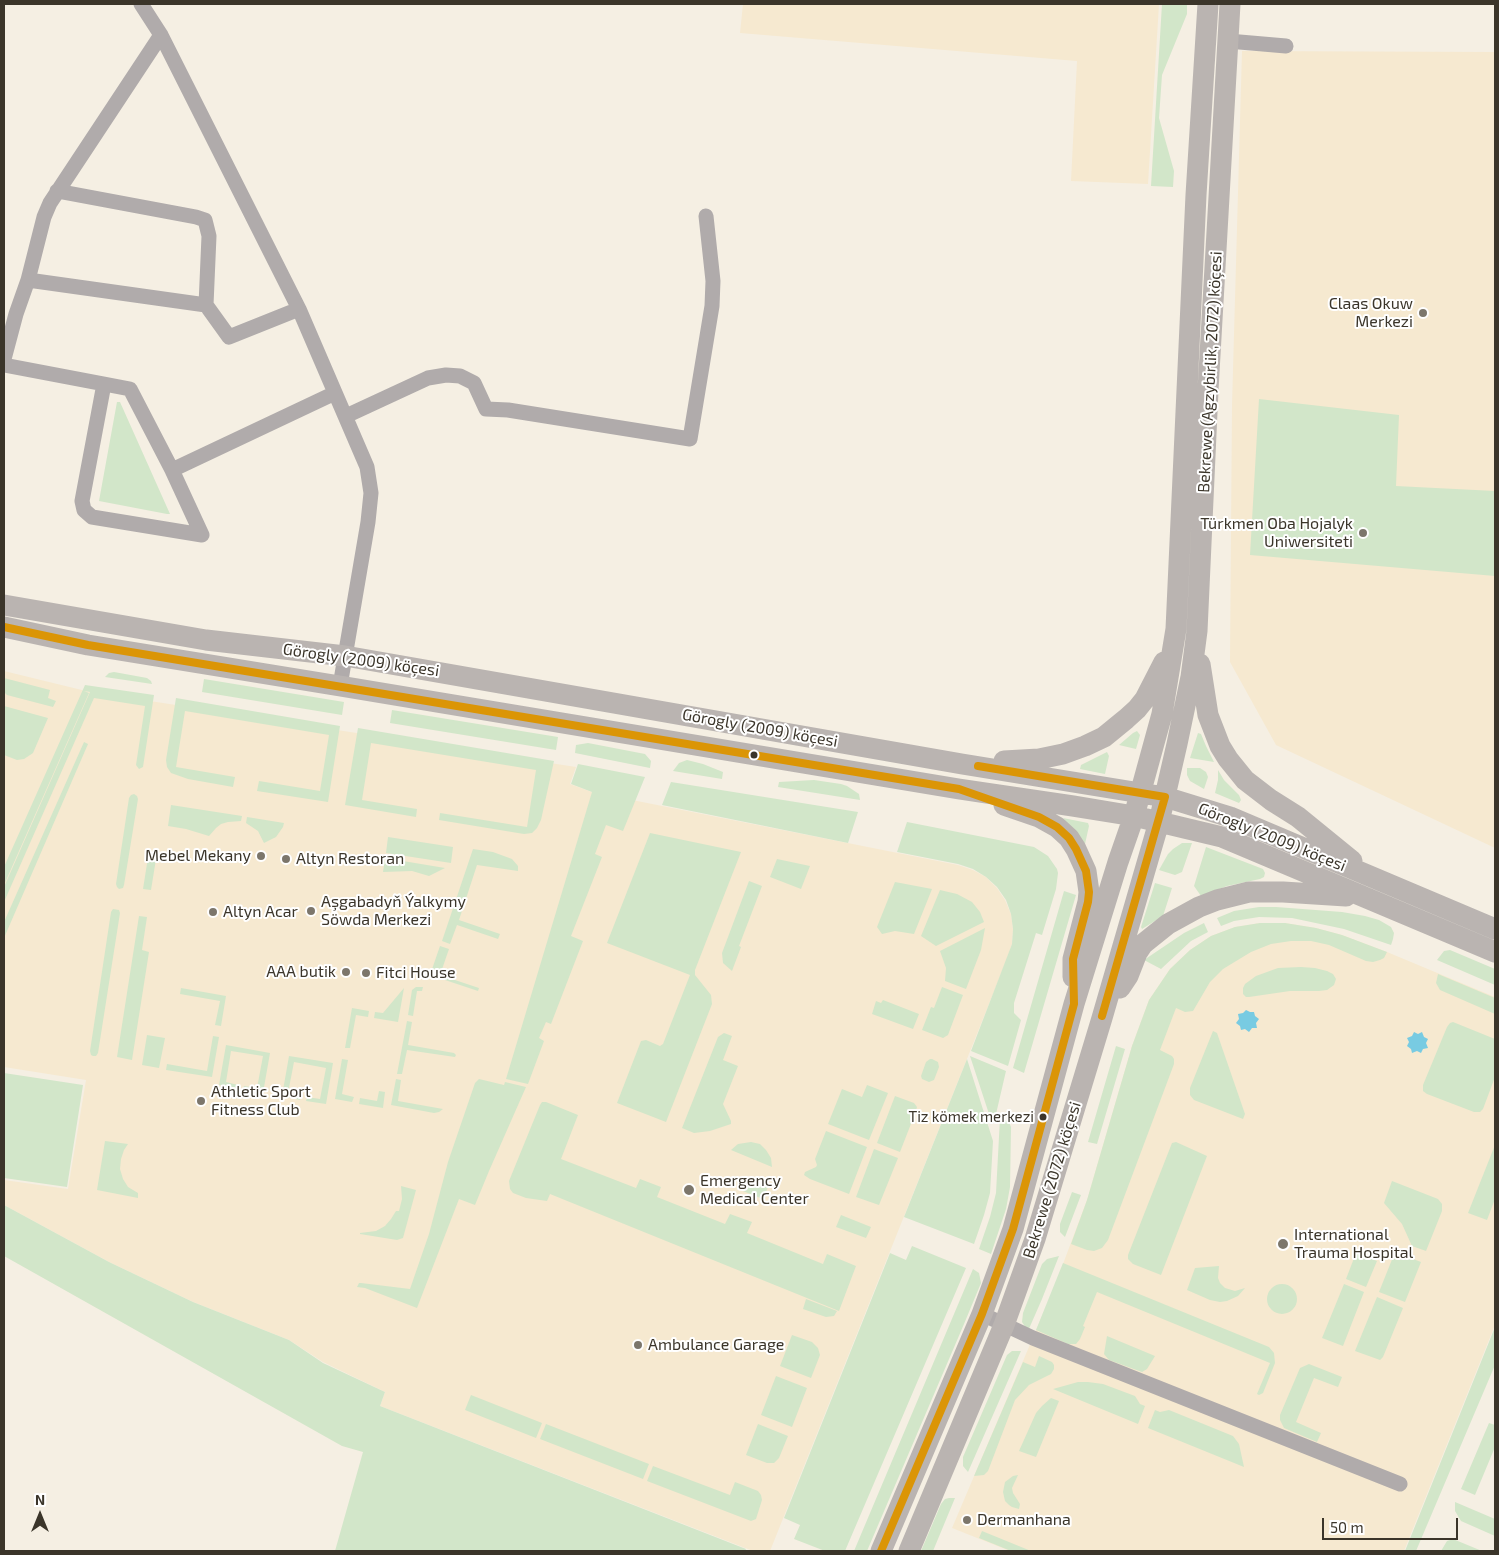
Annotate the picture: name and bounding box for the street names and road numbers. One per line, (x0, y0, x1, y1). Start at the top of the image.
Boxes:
street label: Bekrewe (Agzybirlik, 2072) köçesi (1194, 251, 1226, 493)
street label: Görogly (2009) köçesi (282, 640, 440, 680)
street label: Görogly (2009) köçesi (681, 705, 839, 751)
street label: Görogly (2009) köçesi (1195, 799, 1349, 875)
street label: Bekrewe (2072) köçesi (1019, 1099, 1085, 1261)

